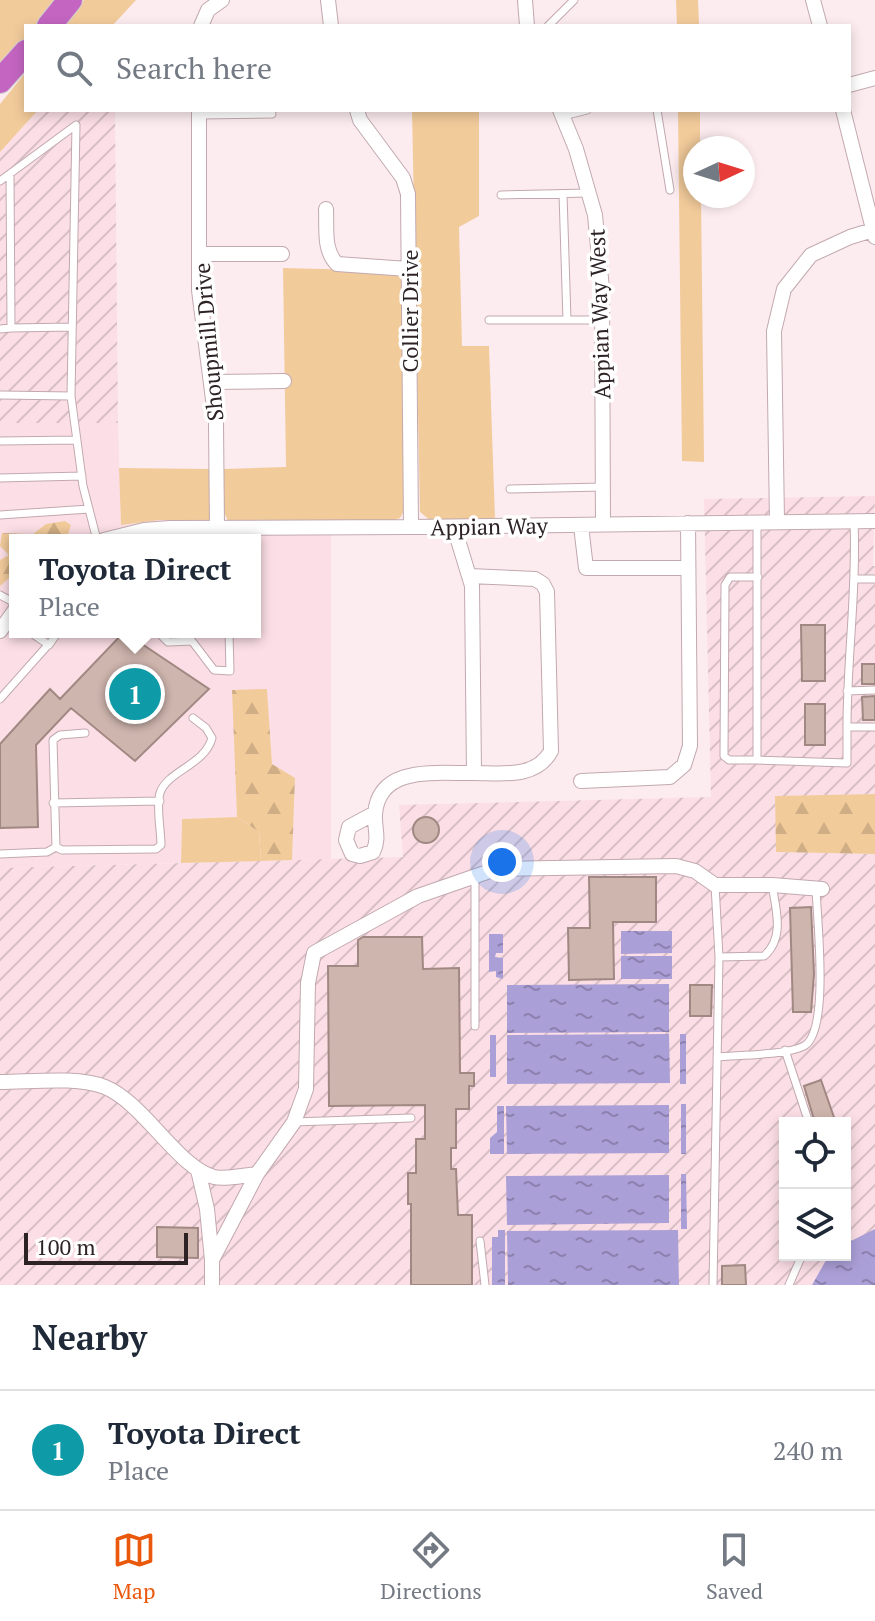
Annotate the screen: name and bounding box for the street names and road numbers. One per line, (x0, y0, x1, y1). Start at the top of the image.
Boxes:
street label: Appian Way West (582, 228, 616, 400)
street label: Collier Drive (395, 249, 424, 373)
street label: Shoupmill Drive (187, 262, 229, 422)
street label: Appian Way (430, 510, 549, 542)

